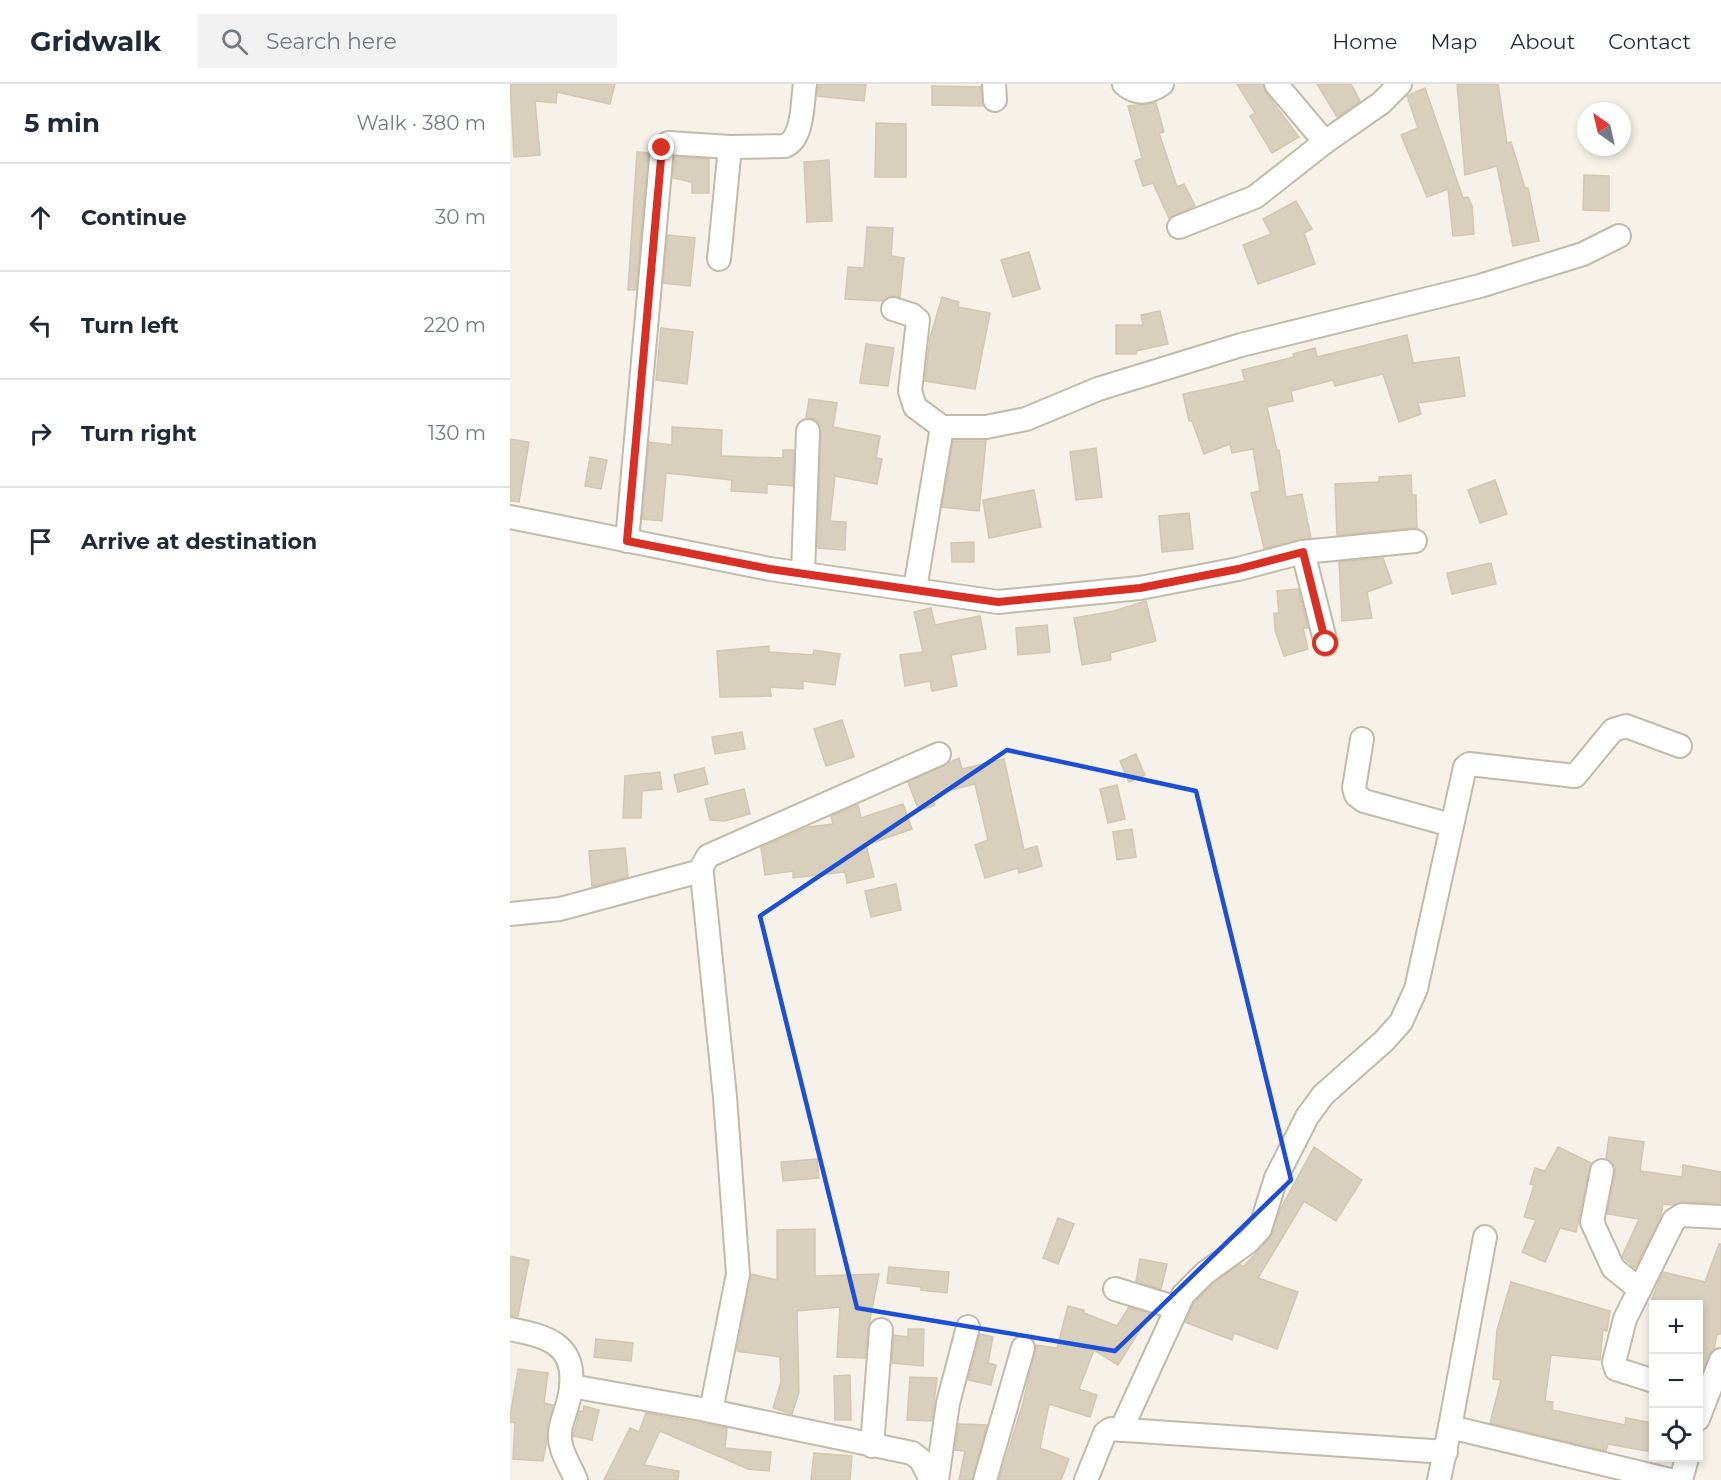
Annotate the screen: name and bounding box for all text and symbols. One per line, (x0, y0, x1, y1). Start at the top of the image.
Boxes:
search box (197, 14, 617, 68)
text: Gridwalk (30, 24, 161, 58)
icon: search (218, 25, 251, 58)
text: Search here (266, 28, 397, 55)
text: Home (1332, 29, 1397, 54)
text: Map (1430, 29, 1477, 54)
text: About (1510, 29, 1575, 54)
text: Contact (1608, 29, 1691, 54)
north arrow (1577, 102, 1631, 156)
text: 5 min (24, 107, 100, 139)
text: Walk · 380 m (356, 111, 486, 135)
route end (648, 134, 674, 160)
icon: ahead (24, 201, 57, 234)
text: Continue (81, 204, 187, 231)
text: 30 m (435, 205, 486, 229)
icon: left (24, 309, 57, 342)
text: Turn left (81, 312, 179, 339)
text: 220 m (424, 313, 486, 337)
icon: right (24, 417, 57, 450)
text: Turn right (81, 420, 196, 447)
text: 130 m (428, 421, 486, 445)
icon: arrive (24, 525, 57, 558)
text: Arrive at destination (81, 528, 317, 555)
route start (1312, 630, 1338, 656)
map controls (1649, 1300, 1703, 1462)
button: + (1649, 1300, 1703, 1354)
button: − (1649, 1354, 1703, 1408)
button: locate (1649, 1408, 1703, 1462)

